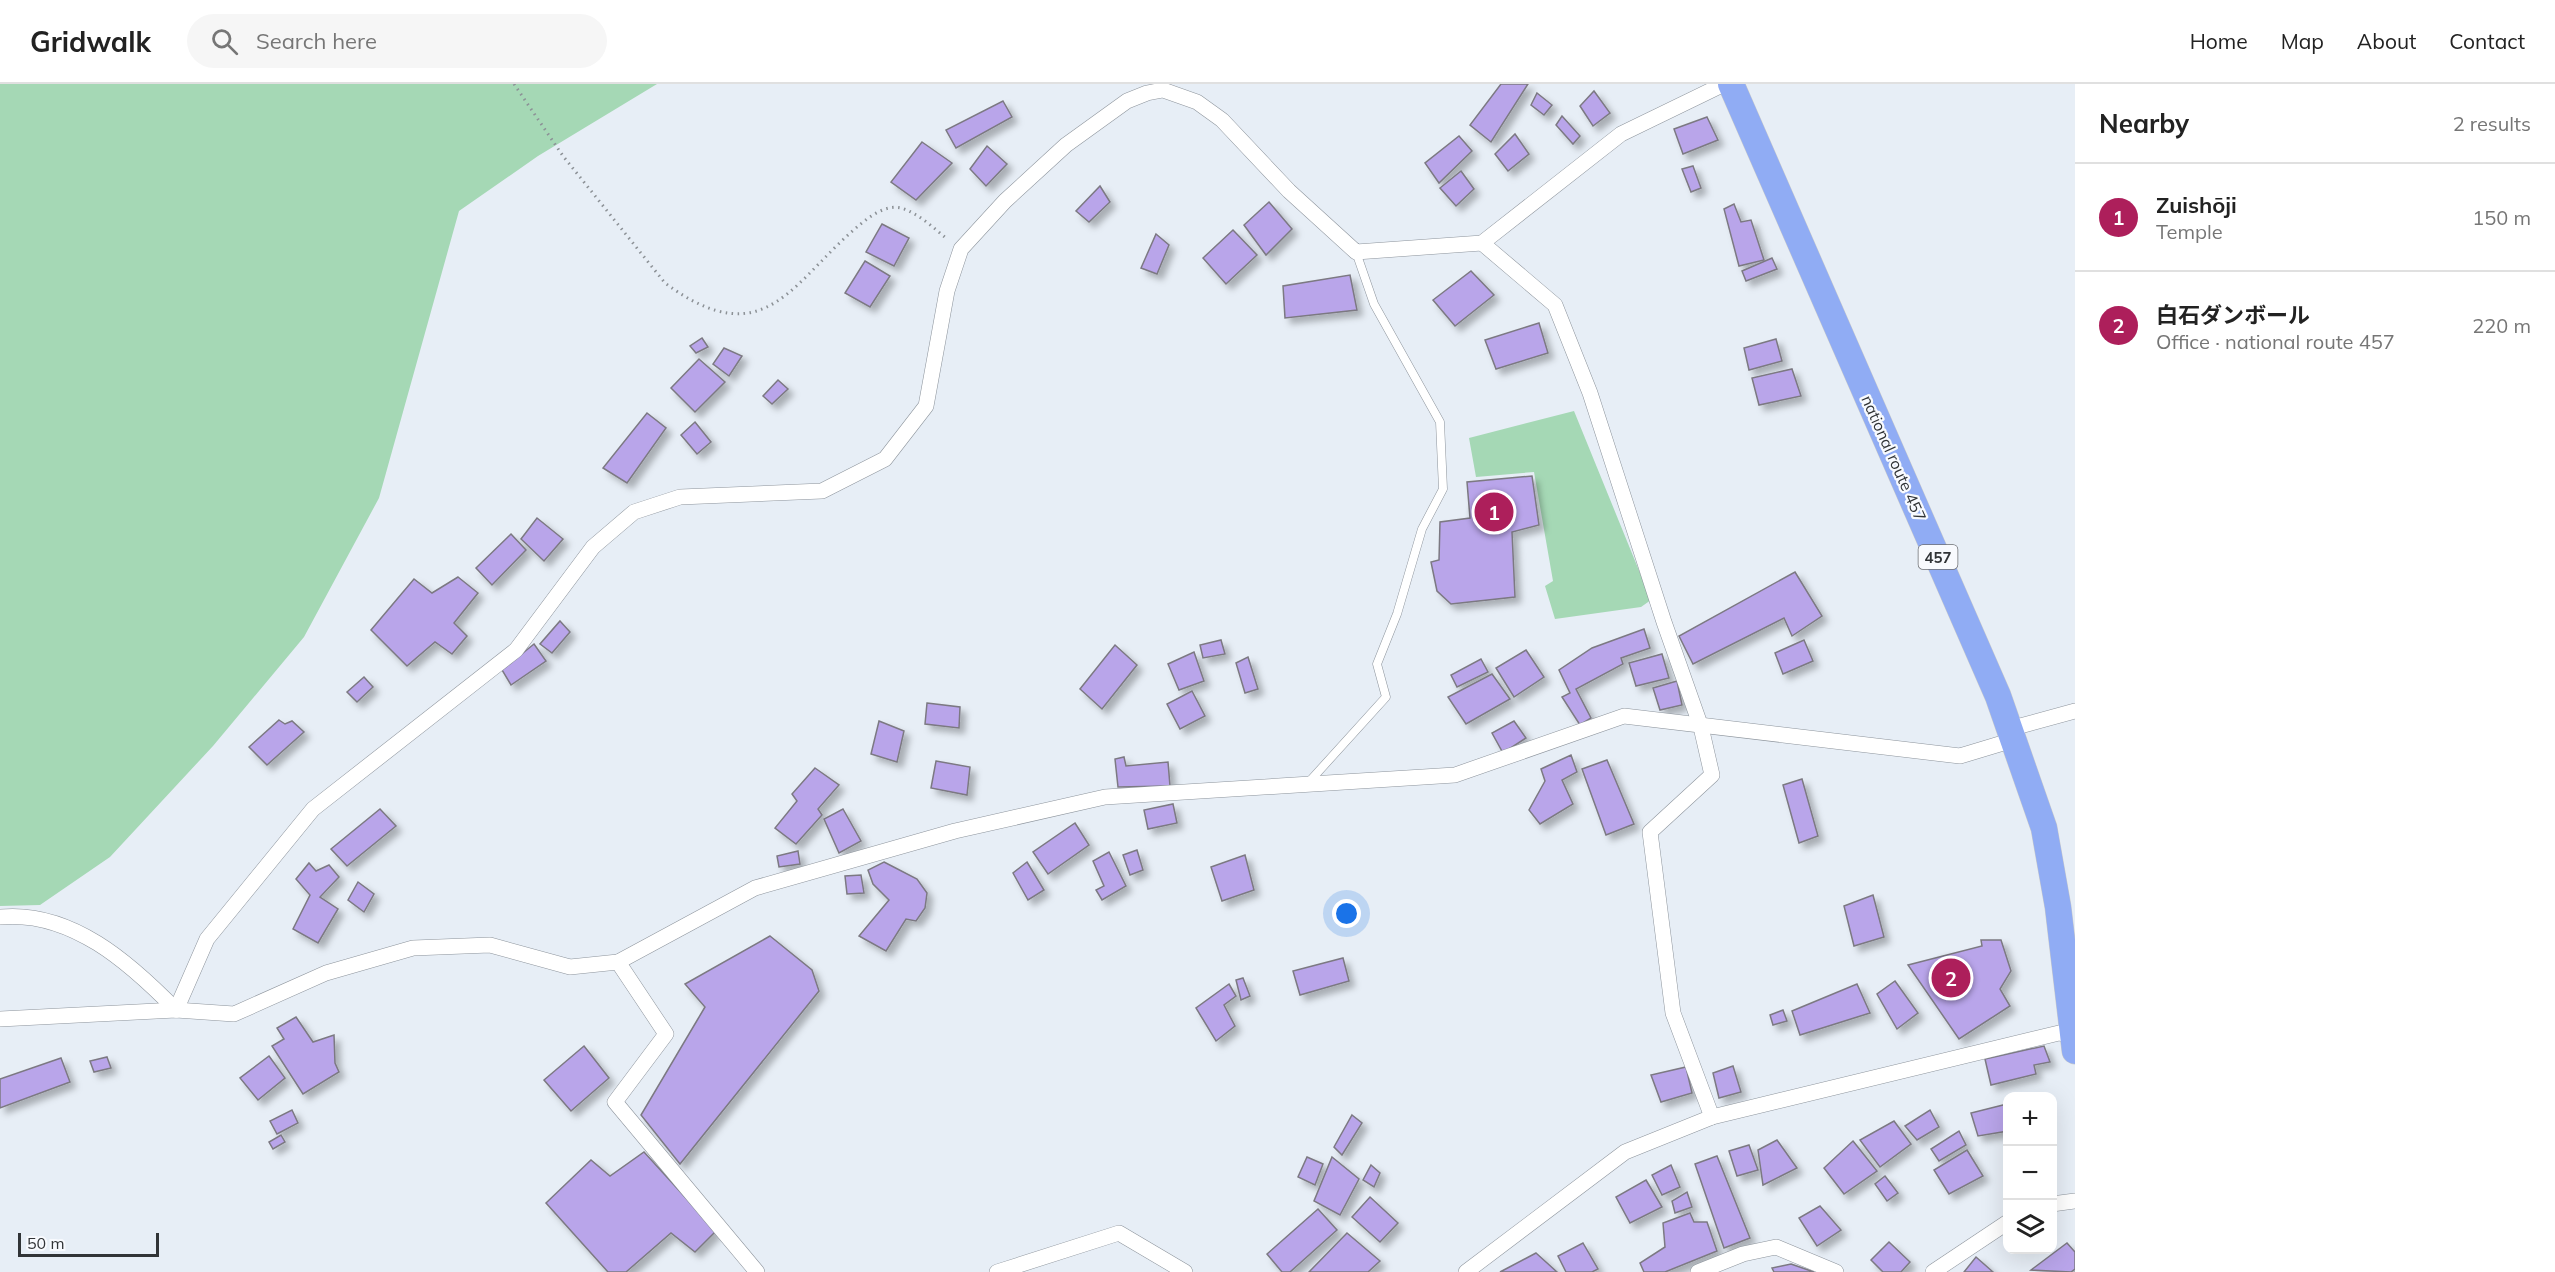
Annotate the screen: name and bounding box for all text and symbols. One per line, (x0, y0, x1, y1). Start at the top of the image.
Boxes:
search box (187, 14, 607, 68)
text: Gridwalk (30, 24, 151, 59)
icon: search (208, 25, 241, 58)
text: Search here (256, 27, 377, 55)
text: Home (2190, 28, 2248, 54)
text: Map (2281, 28, 2324, 54)
text: About (2357, 28, 2416, 54)
text: Contact (2449, 28, 2525, 54)
text: Nearby (2099, 107, 2189, 140)
text: 2 results (2453, 111, 2531, 136)
text: Zuishōji (2156, 191, 2237, 219)
text: 1 (2113, 205, 2125, 230)
text: 150 m (2472, 205, 2531, 230)
text: Temple (2156, 219, 2223, 244)
text: 白石ダンボール (2156, 301, 2310, 329)
text: 2 (2113, 313, 2125, 338)
text: 220 m (2472, 313, 2531, 338)
text: Office · national route 457 (2156, 329, 2395, 354)
street label: national route 457 (1857, 392, 1931, 524)
pin: 1 (1474, 490, 1514, 534)
road number: 457 (1918, 545, 1958, 569)
your location (1332, 899, 1361, 928)
pin: 2 (1932, 956, 1970, 1000)
map controls (2003, 1092, 2057, 1254)
button: + (2003, 1092, 2057, 1146)
button: − (2003, 1146, 2057, 1200)
button: layers (2003, 1200, 2057, 1254)
scale bar (18, 1230, 159, 1258)
text: 50 m (27, 1233, 64, 1253)

